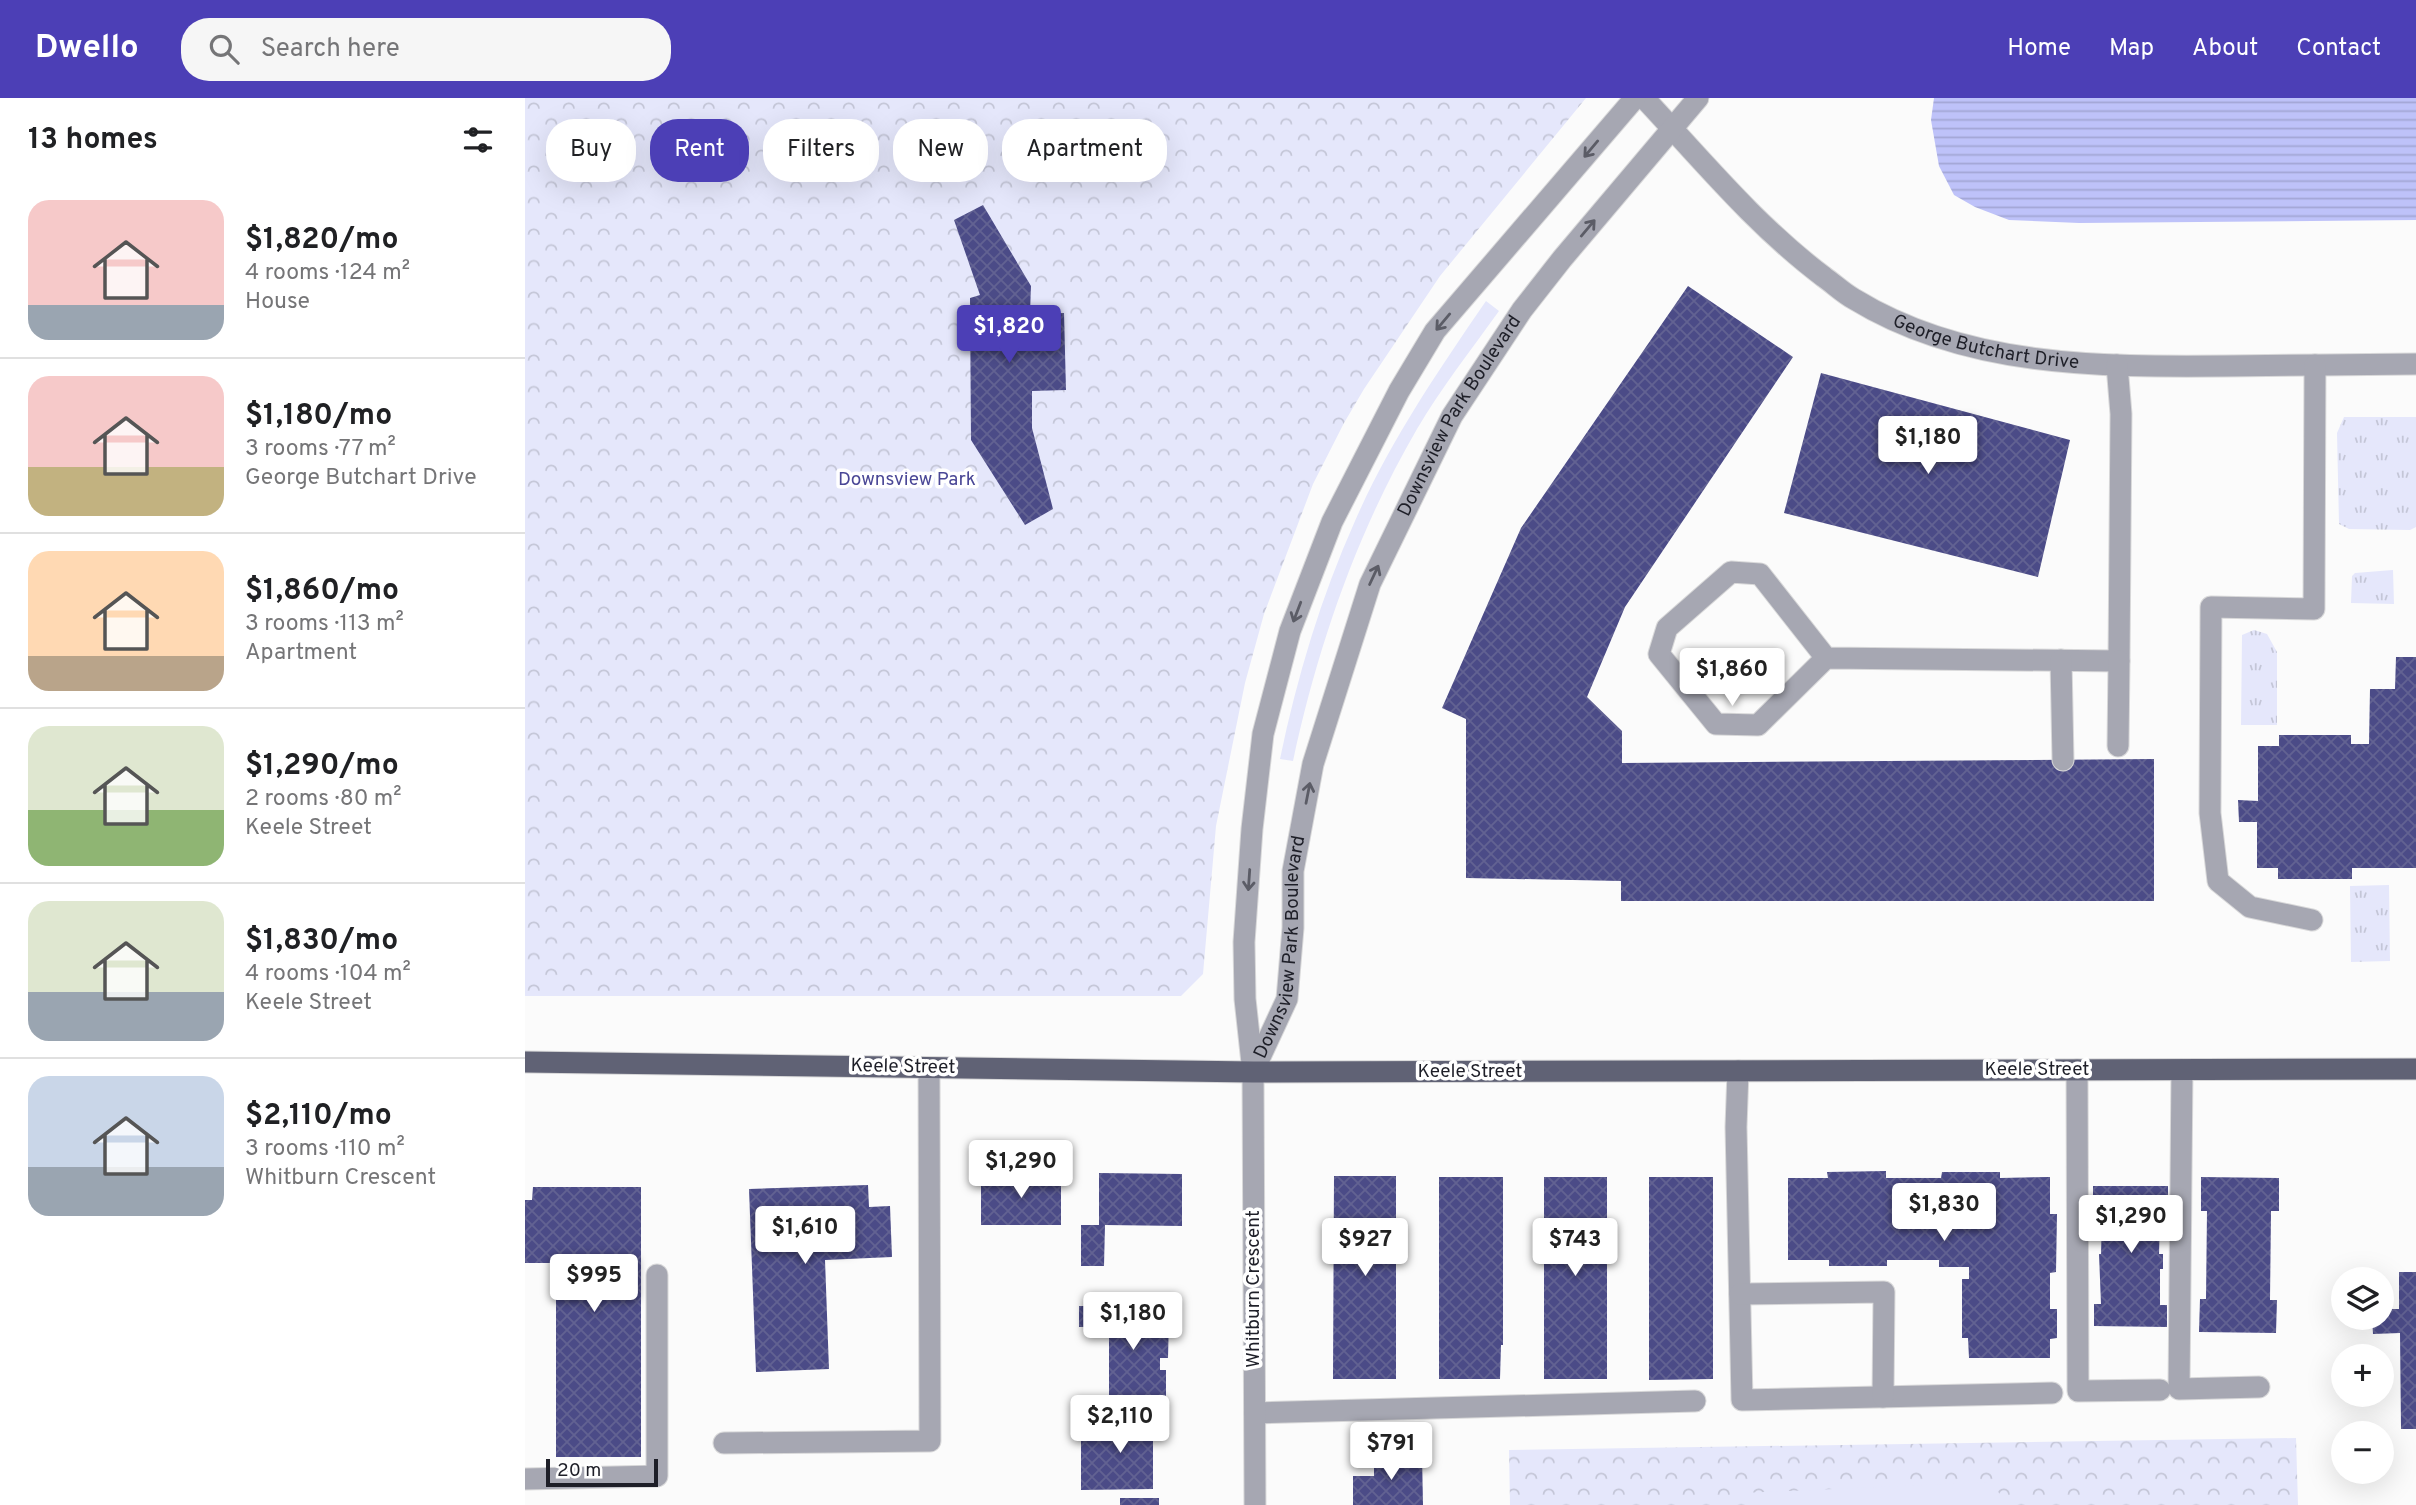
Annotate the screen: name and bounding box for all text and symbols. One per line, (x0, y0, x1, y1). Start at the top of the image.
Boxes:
search box (181, 18, 671, 81)
text: Dwello (35, 28, 139, 70)
icon: search (205, 30, 243, 68)
text: Search here (261, 33, 400, 66)
text: Home (2007, 34, 2071, 64)
text: Map (2109, 34, 2154, 64)
text: About (2192, 34, 2258, 64)
text: Contact (2296, 34, 2381, 64)
chip: Buy (546, 119, 636, 182)
chip: Rent (650, 119, 749, 182)
chip: Filters (763, 119, 879, 182)
chip: New (893, 119, 988, 182)
chip: Apartment (1002, 119, 1167, 182)
icon: filters (459, 121, 497, 159)
text: 13 homes (28, 122, 158, 159)
one-way arrow (1583, 140, 1599, 158)
one-way arrow (1580, 219, 1596, 237)
text: $1,820/mo (245, 222, 398, 259)
icon: home (84, 228, 168, 312)
text: 4 rooms · 124 m² (245, 259, 410, 288)
text: House (245, 288, 310, 317)
pin: $1,820 (952, 306, 1066, 365)
street label: George Butchart Drive (1889, 309, 2080, 375)
street label: Downsview Park Boulevard (1393, 311, 1527, 520)
text: $1,820 (973, 313, 1045, 342)
one-way arrow (1435, 313, 1451, 331)
text: $1,180/mo (245, 398, 392, 435)
icon: home (84, 404, 168, 488)
pin: $1,180 (1871, 416, 1985, 476)
text: $1,180 (1894, 424, 1962, 453)
text: 3 rooms · 77 m² (245, 435, 396, 464)
text: George Butchart Drive (245, 464, 477, 493)
park label: Downsview Park (838, 468, 976, 492)
one-way arrow (1368, 565, 1382, 586)
text: $1,860/mo (245, 573, 399, 610)
icon: home (84, 579, 168, 663)
one-way arrow (1290, 601, 1303, 623)
text: 3 rooms · 113 m² (245, 610, 404, 639)
text: Apartment (245, 639, 357, 668)
pin: $1,860 (1675, 648, 1789, 708)
text: $1,860 (1696, 656, 1768, 685)
text: $1,290/mo (245, 748, 399, 785)
icon: home (84, 754, 168, 838)
one-way arrow (1302, 782, 1315, 805)
text: 2 rooms · 80 m² (245, 785, 402, 814)
text: Keele Street (245, 814, 372, 843)
street label: Downsview Park Boulevard (1249, 834, 1311, 1063)
one-way arrow (1242, 868, 1255, 891)
text: $1,830/mo (245, 923, 398, 960)
icon: home (84, 929, 168, 1013)
text: 4 rooms · 104 m² (245, 960, 411, 989)
text: Keele Street (245, 989, 372, 1018)
street label: Keele Street (850, 1054, 956, 1080)
street label: Keele Street (1985, 1058, 2089, 1082)
street label: Keele Street (1418, 1060, 1522, 1084)
text: $2,110/mo (245, 1098, 392, 1135)
icon: home (84, 1104, 168, 1188)
text: 3 rooms · 110 m² (245, 1135, 405, 1164)
pin: $1,290 (964, 1140, 1078, 1200)
text: $1,290 (985, 1148, 1057, 1177)
text: Whitburn Crescent (245, 1164, 436, 1193)
pin: $1,830 (1887, 1184, 2001, 1243)
text: $1,830 (1908, 1191, 1980, 1220)
pin: $1,290 (2074, 1196, 2188, 1255)
text: $1,290 (2095, 1203, 2167, 1232)
pin: $1,610 (748, 1206, 862, 1266)
street label: Whitburn Crescent (1242, 1210, 1266, 1368)
text: $1,610 (771, 1214, 839, 1243)
pin: $927 (1324, 1218, 1406, 1278)
pin: $743 (1534, 1218, 1616, 1278)
text: $927 (1338, 1226, 1392, 1255)
text: $743 (1549, 1226, 1601, 1255)
pin: $995 (553, 1254, 635, 1314)
text: $995 (566, 1262, 622, 1291)
map controls (2331, 1267, 2394, 1484)
button: layers (2331, 1267, 2394, 1330)
pin: $1,180 (1076, 1292, 1190, 1352)
text: $1,180 (1099, 1300, 1167, 1329)
button: + (2331, 1344, 2394, 1407)
pin: $2,110 (1063, 1396, 1177, 1455)
text: $2,110 (1086, 1403, 1154, 1432)
button: − (2331, 1421, 2394, 1484)
pin: $791 (1350, 1422, 1432, 1482)
text: $791 (1366, 1430, 1416, 1459)
scale bar (546, 1456, 658, 1488)
text: 20 m (557, 1459, 601, 1483)

